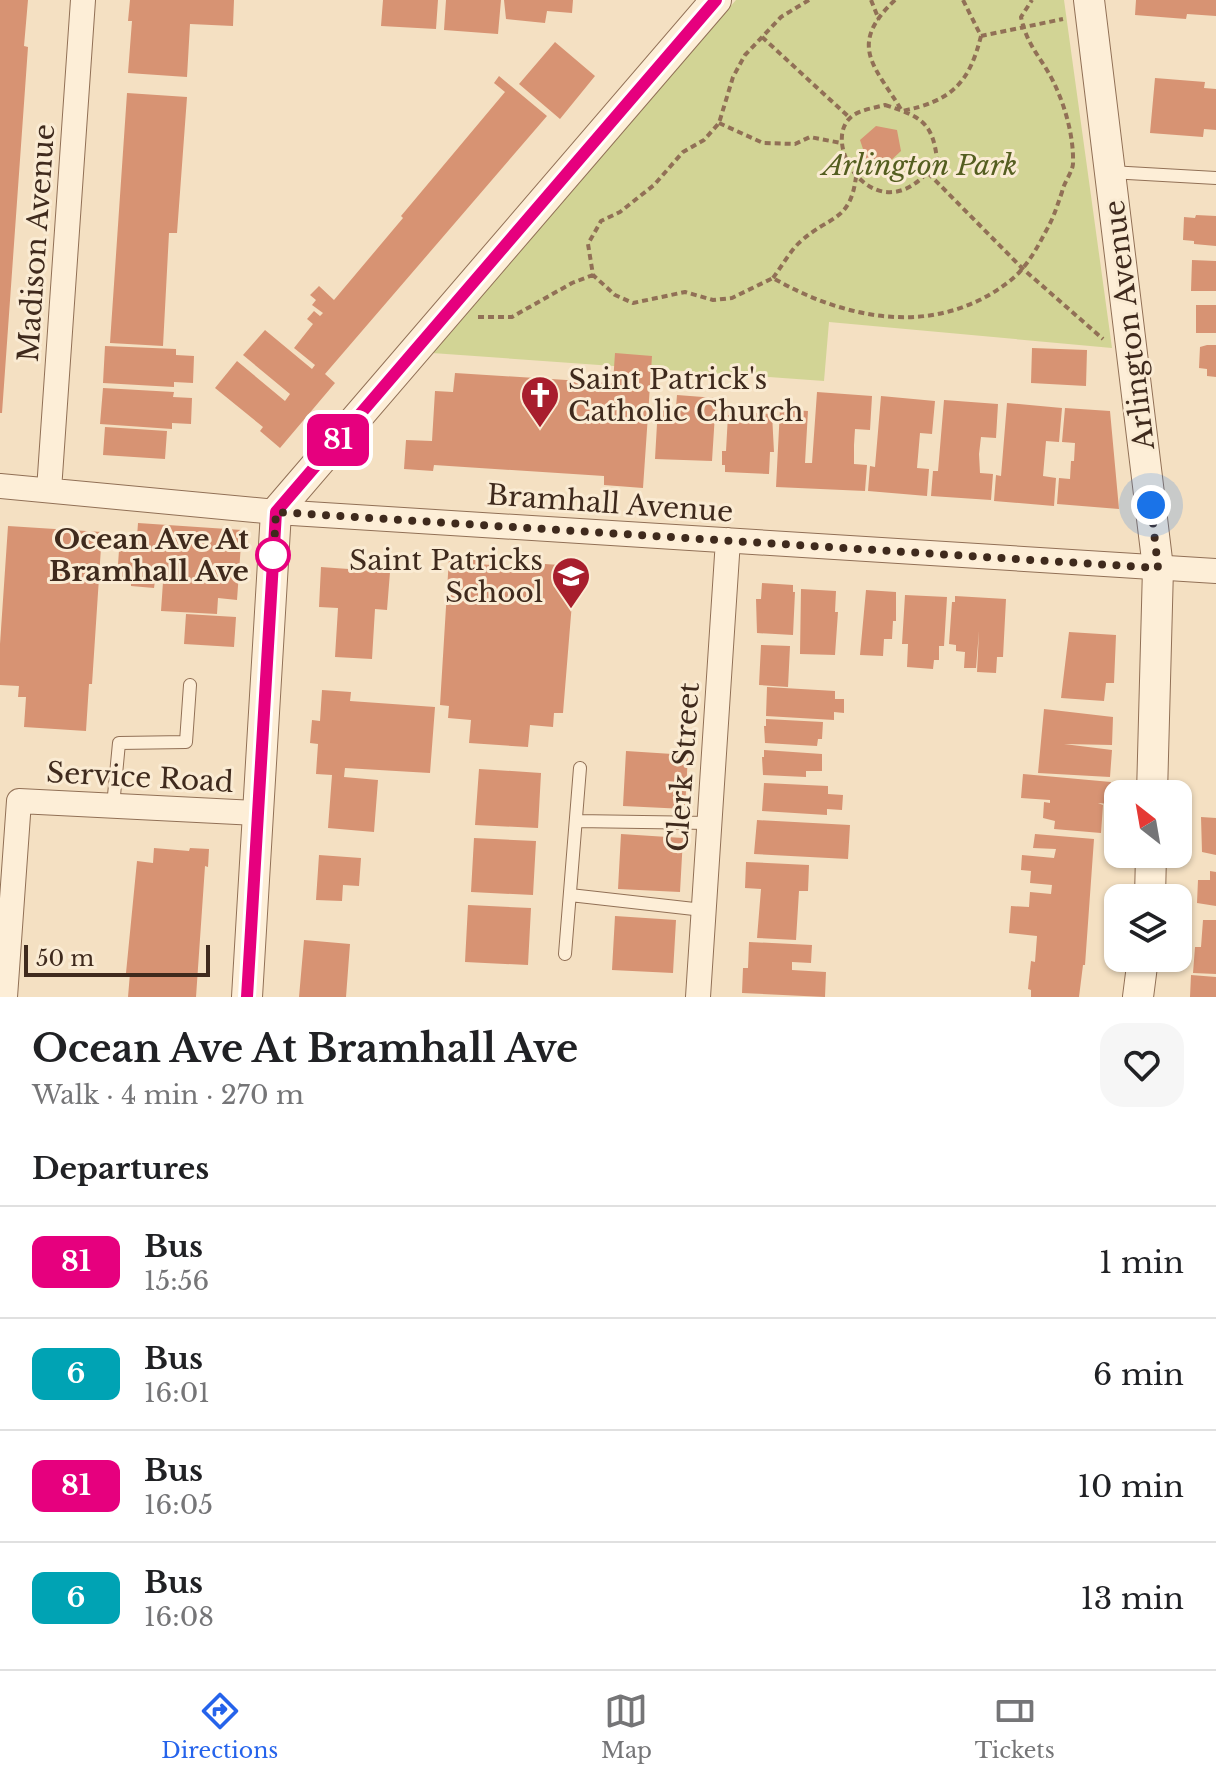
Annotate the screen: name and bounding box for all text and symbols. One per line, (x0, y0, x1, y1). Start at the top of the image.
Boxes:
street label: Madison Avenue (11, 123, 62, 363)
park label: Arlington Park (819, 148, 1017, 183)
street label: Arlington Avenue (1097, 198, 1162, 453)
place label: Saint Patrick's Catholic Church (568, 362, 804, 429)
church icon: Saint Patrick's Catholic Church (519, 374, 561, 429)
line badge: 81 (302, 414, 374, 466)
text: 81 (323, 422, 353, 457)
street label: Bramhall Avenue (486, 477, 734, 530)
your location (1131, 485, 1171, 525)
place label: Ocean Ave At Bramhall Ave (49, 522, 249, 589)
marker: Ocean Ave At Bramhall Ave (256, 538, 290, 572)
place label: Saint Patricks School (349, 543, 543, 610)
school or university icon: Saint Patricks School (550, 555, 592, 610)
street label: Clerk Street (660, 681, 707, 853)
street label: Service Road (45, 755, 235, 800)
north arrow (1104, 780, 1192, 868)
map controls (1104, 780, 1192, 972)
button: layers (1104, 884, 1192, 972)
scale bar (24, 941, 210, 977)
text: 50 m (36, 945, 94, 972)
button: heart (1100, 1023, 1184, 1107)
text: Ocean Ave At Bramhall Ave (32, 1025, 578, 1072)
text: Walk · 4 min · 270 m (32, 1079, 304, 1111)
text: Departures (32, 1150, 209, 1187)
text: Bus (144, 1228, 203, 1265)
text: 81 (61, 1244, 91, 1279)
text: 1 min (1099, 1244, 1184, 1281)
text: 15:56 (144, 1265, 209, 1297)
text: Bus (144, 1340, 203, 1377)
text: 6 (67, 1356, 85, 1391)
text: 6 min (1093, 1356, 1184, 1393)
text: 16:01 (144, 1377, 210, 1409)
text: Bus (144, 1452, 203, 1489)
text: 81 (61, 1468, 91, 1503)
text: 10 min (1078, 1468, 1184, 1505)
text: 16:05 (144, 1489, 213, 1521)
text: Bus (144, 1564, 203, 1601)
text: 6 (67, 1580, 85, 1615)
text: 13 min (1080, 1580, 1184, 1617)
text: 16:08 (144, 1601, 214, 1633)
tab: Directions (161, 1689, 278, 1764)
tab: Map (601, 1689, 652, 1764)
tab: Tickets (975, 1689, 1055, 1764)

